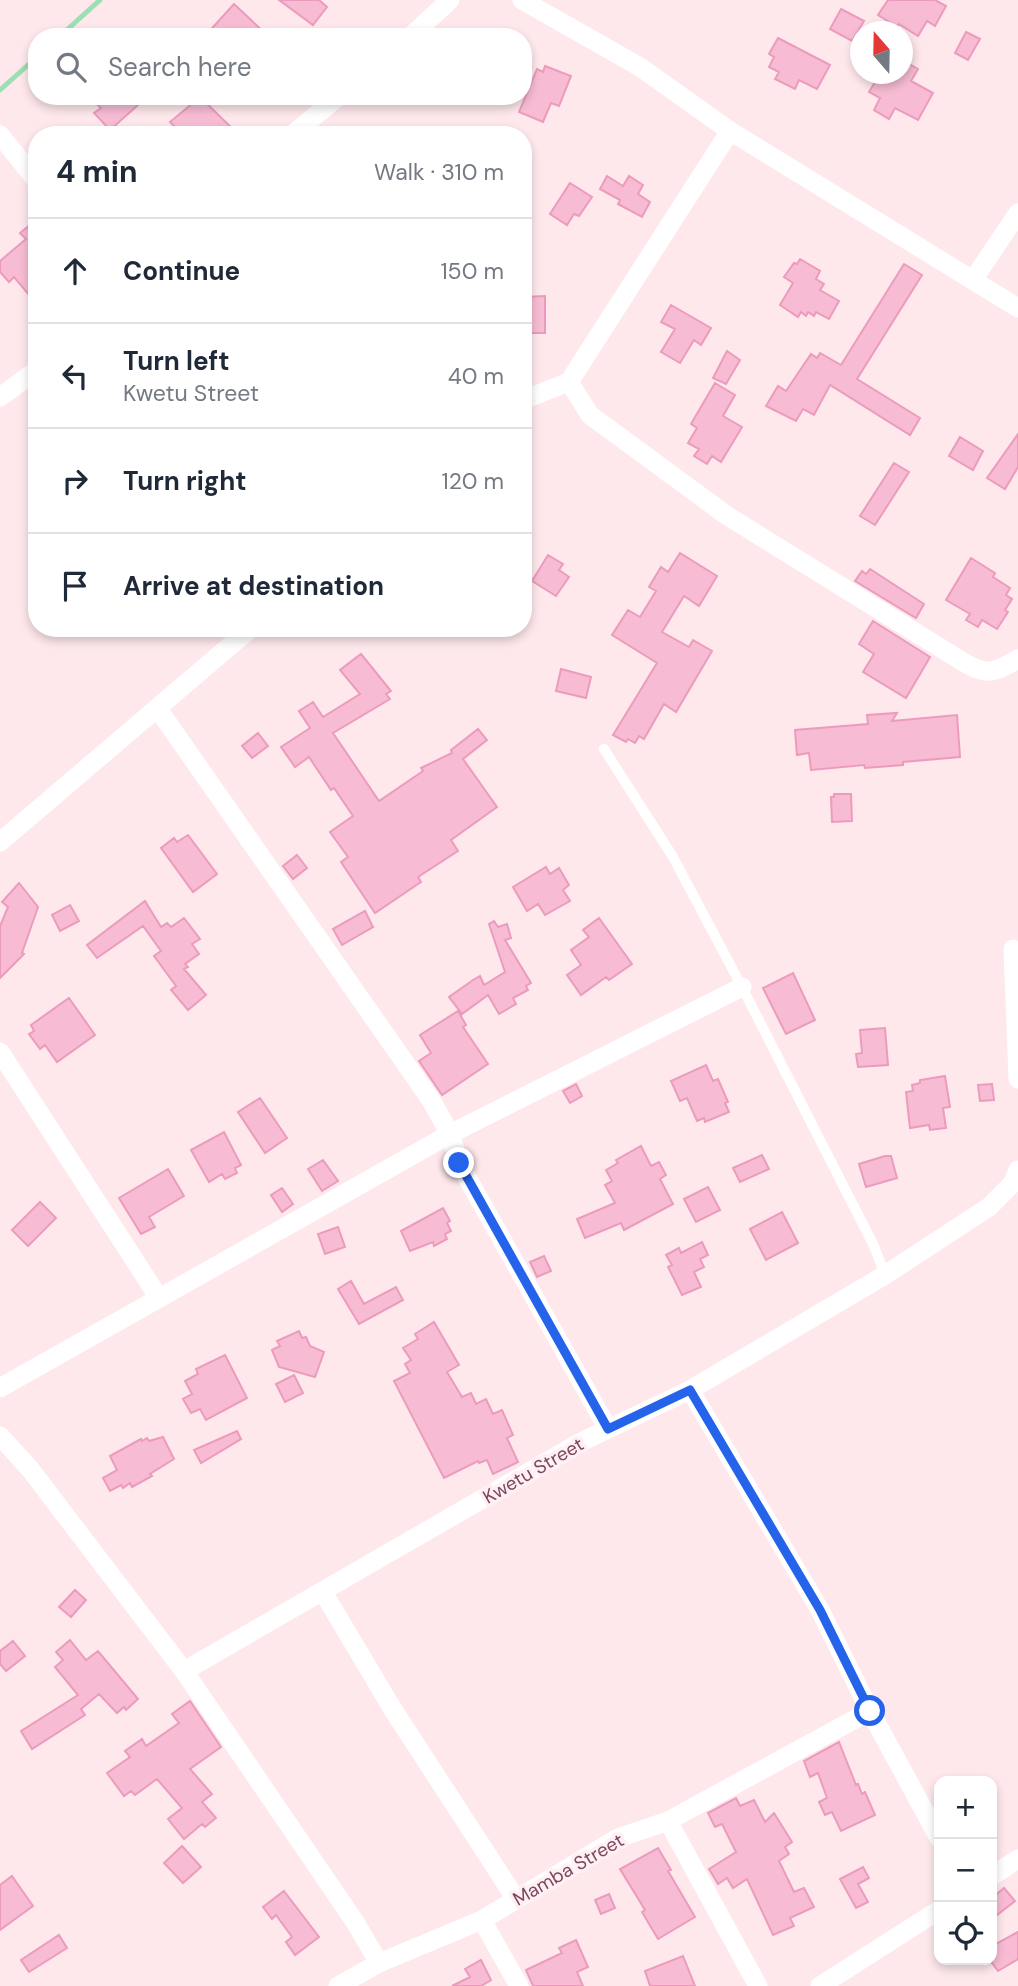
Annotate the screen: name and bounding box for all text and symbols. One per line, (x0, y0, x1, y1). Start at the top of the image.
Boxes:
north arrow (850, 21, 913, 84)
search box (28, 28, 532, 105)
icon: search (52, 48, 90, 86)
text: Search here (108, 50, 251, 84)
text: 4 min (56, 152, 138, 191)
text: Walk · 310 m (374, 157, 504, 187)
icon: ahead (56, 252, 94, 290)
text: Continue (123, 254, 240, 288)
text: 150 m (440, 256, 504, 286)
text: Turn left (123, 344, 230, 378)
icon: left (56, 357, 94, 395)
text: 40 m (448, 361, 504, 391)
text: Kwetu Street (123, 378, 259, 408)
icon: right (56, 462, 94, 500)
text: Turn right (123, 464, 247, 498)
text: 120 m (441, 466, 504, 496)
icon: arrive (56, 567, 94, 605)
text: Arrive at destination (123, 569, 384, 603)
route end (443, 1147, 474, 1178)
street label: Kwetu Street (478, 1432, 588, 1509)
route start (854, 1695, 885, 1726)
map controls (934, 1776, 997, 1965)
button: + (934, 1776, 997, 1839)
street label: Mamba Street (508, 1828, 628, 1911)
button: − (934, 1839, 997, 1902)
button: locate (934, 1902, 997, 1965)

